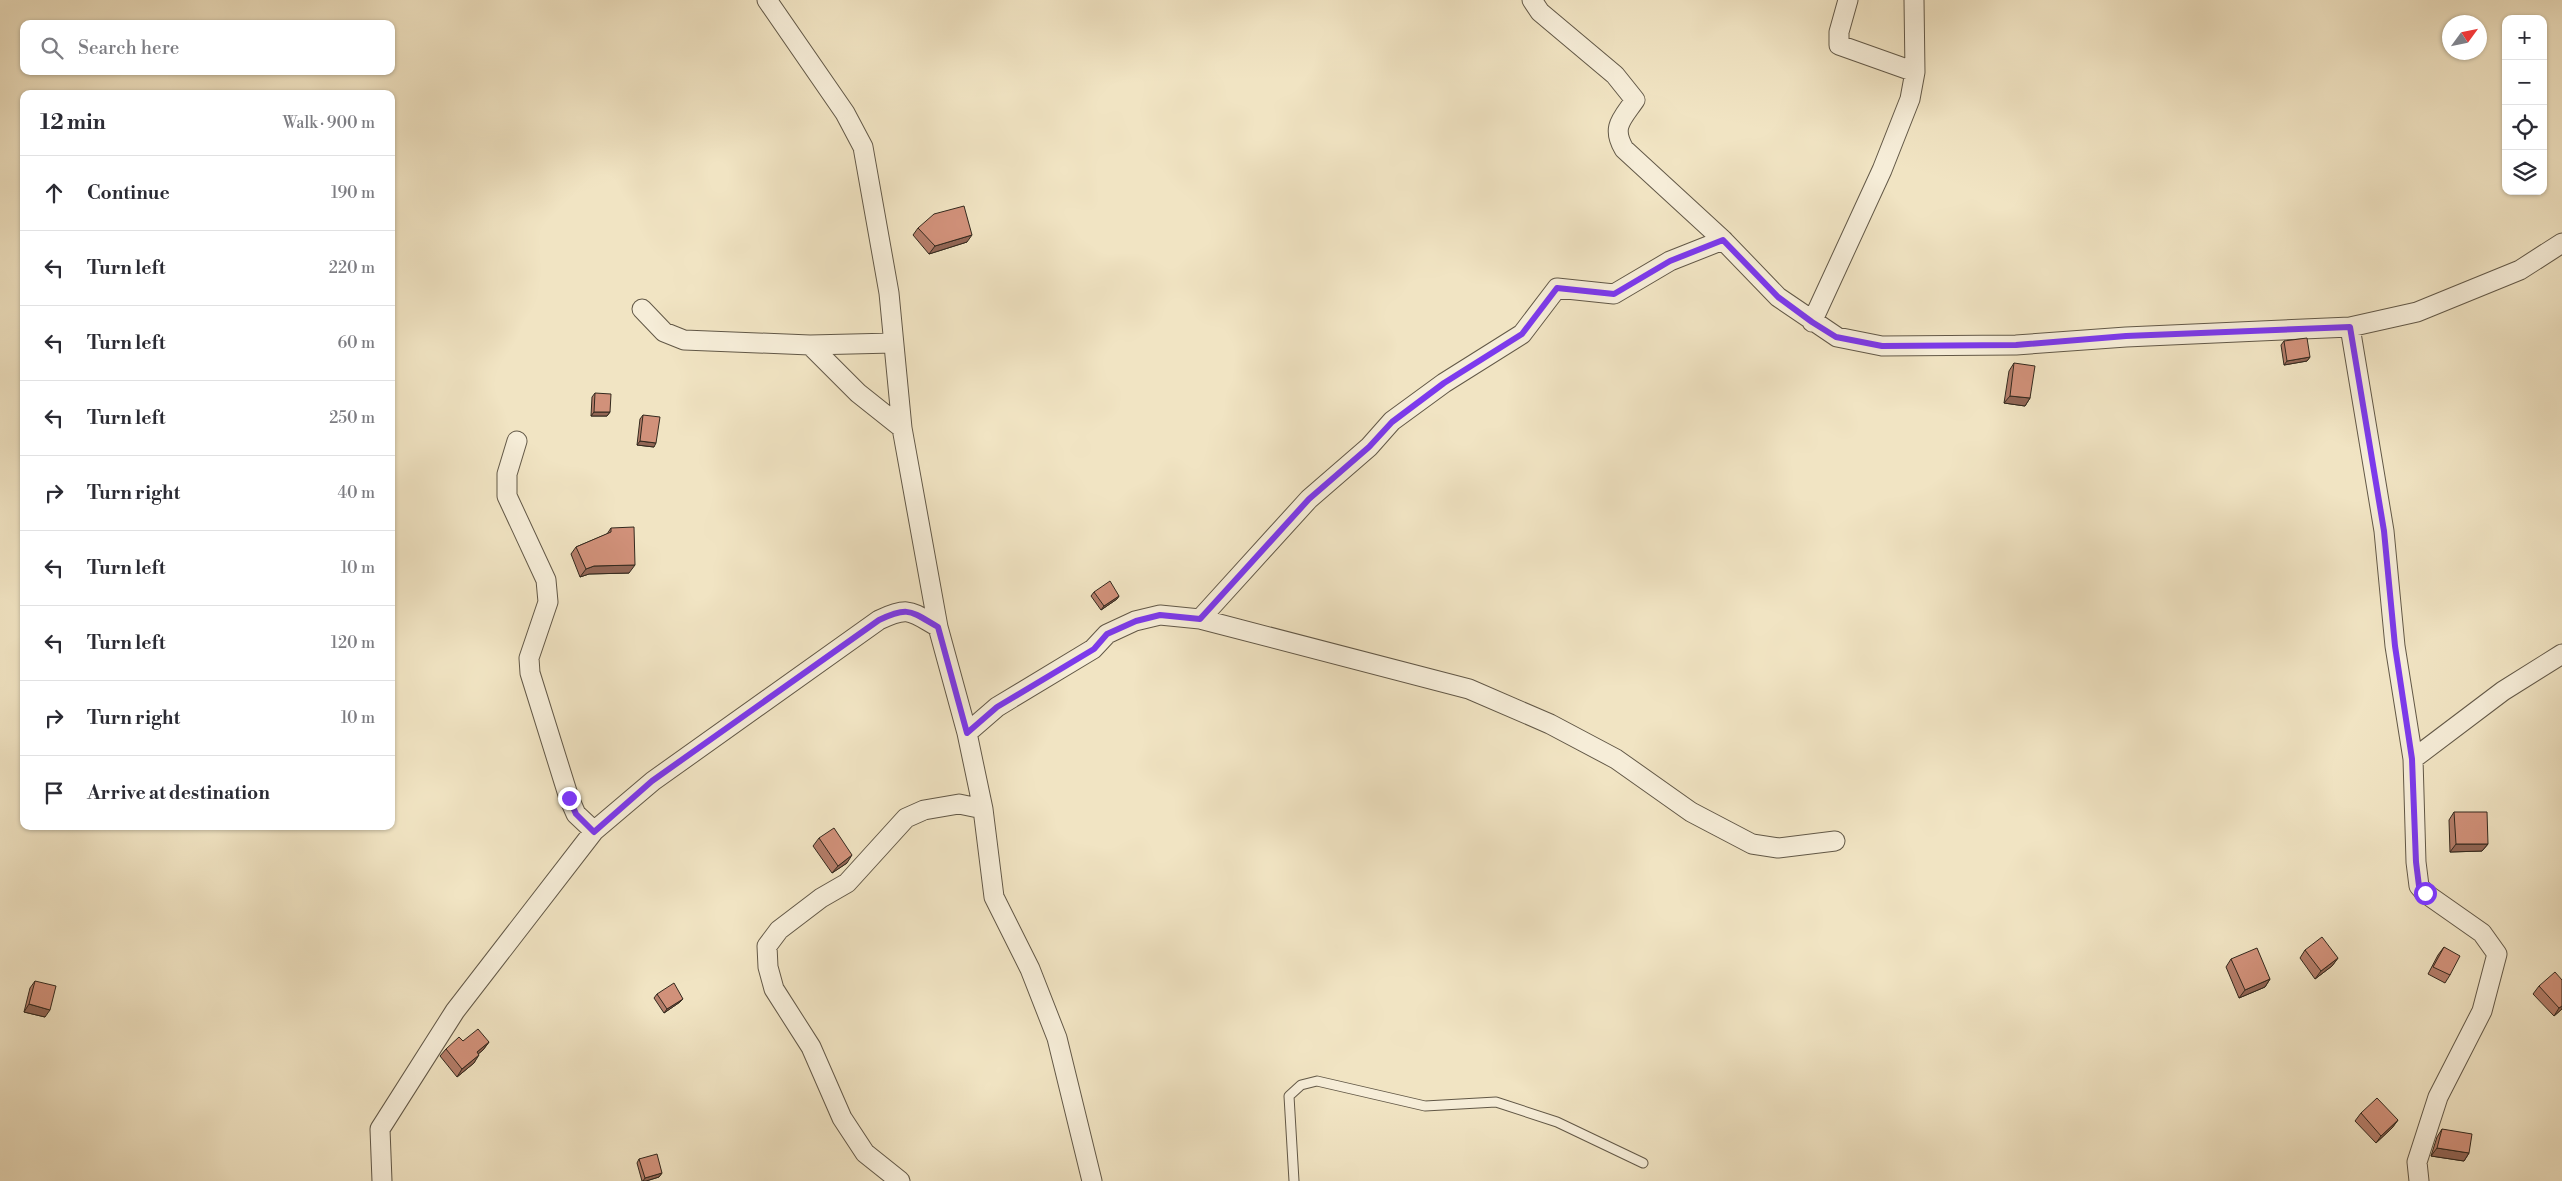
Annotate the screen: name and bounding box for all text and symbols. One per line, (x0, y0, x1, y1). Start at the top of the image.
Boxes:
north arrow (2442, 15, 2487, 60)
map controls (2502, 15, 2547, 195)
button: + (2502, 15, 2547, 60)
search box (20, 20, 395, 75)
icon: search (38, 34, 66, 62)
text: Search here (78, 36, 179, 60)
button: − (2502, 60, 2547, 105)
button: locate (2502, 105, 2547, 150)
text: 12 min (40, 110, 106, 136)
text: Walk · 900 m (283, 113, 375, 133)
button: layers (2502, 150, 2547, 195)
icon: ahead (40, 179, 68, 207)
text: Continue (87, 181, 170, 205)
text: 190 m (331, 183, 375, 203)
icon: left (40, 254, 68, 282)
text: Turn left (87, 256, 166, 280)
text: 220 m (329, 258, 375, 278)
icon: left (40, 329, 68, 357)
text: Turn left (87, 331, 166, 355)
text: 60 m (337, 333, 375, 353)
icon: left (40, 404, 68, 432)
text: Turn left (87, 406, 166, 430)
text: 250 m (329, 408, 375, 428)
icon: right (40, 479, 68, 507)
text: Turn right (87, 481, 180, 505)
text: 40 m (338, 483, 375, 503)
icon: left (40, 554, 68, 582)
text: Turn left (87, 556, 166, 580)
text: 10 m (341, 558, 375, 578)
icon: left (40, 629, 68, 657)
text: Turn left (87, 631, 166, 655)
text: 120 m (331, 633, 375, 653)
icon: right (40, 704, 68, 732)
text: Turn right (87, 706, 180, 730)
text: 10 m (341, 708, 375, 728)
icon: arrive (40, 779, 68, 807)
text: Arrive at destination (87, 781, 270, 805)
route end (558, 787, 581, 810)
route start (2414, 882, 2437, 905)

